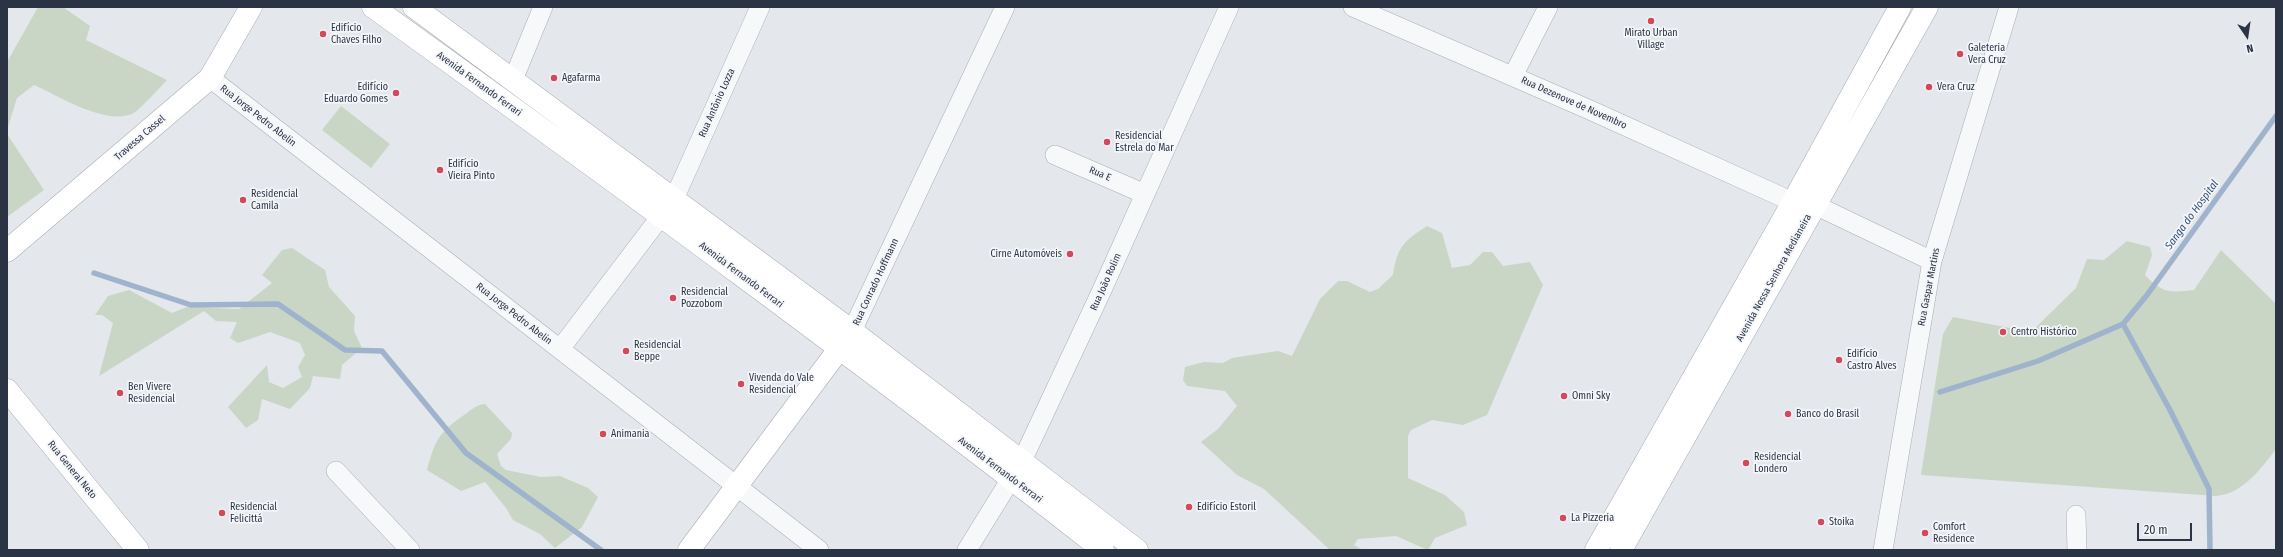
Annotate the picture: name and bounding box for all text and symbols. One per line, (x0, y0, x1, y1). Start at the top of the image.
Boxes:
marker: Mirato Urban Village (1646, 16, 1656, 26)
north arrow (2227, 16, 2267, 56)
place label: Edifício Chaves Filho (331, 22, 382, 46)
place label: Mirato Urban Village (1624, 27, 1678, 50)
marker: Edifício Chaves Filho (318, 29, 328, 39)
text: N (2245, 41, 2254, 55)
place label: Galeteria Vera Cruz (1968, 42, 2006, 66)
street label: Avenida Fernando Ferrari (434, 49, 524, 119)
marker: Galeteria Vera Cruz (1955, 49, 1965, 59)
street label: Rua Antônio Lozza (696, 67, 738, 139)
place label: Agafarma (562, 72, 600, 84)
marker: Agafarma (549, 73, 559, 83)
street label: Rua Dezenove de Novembro (1519, 74, 1629, 132)
place label: Edifício Eduardo Gomes (324, 81, 388, 104)
place label: Vera Cruz (1937, 81, 1975, 93)
marker: Vera Cruz (1924, 82, 1934, 92)
street label: Rua Jorge Pedro Abelin (218, 83, 298, 149)
marker: Edifício Eduardo Gomes (391, 88, 401, 98)
street label: Travessa Cassel (112, 113, 168, 163)
place label: Residencial Estrela do Mar (1115, 130, 1174, 154)
marker: Residencial Estrela do Mar (1102, 137, 1112, 147)
place label: Edifício Vieira Pinto (448, 158, 495, 182)
street label: Rua E (1087, 164, 1113, 184)
marker: Edifício Vieira Pinto (435, 165, 445, 175)
water label: Sanga do Hospital (2162, 178, 2222, 252)
place label: Residencial Camila (251, 188, 298, 212)
marker: Residencial Camila (238, 195, 248, 205)
street label: Avenida Nossa Senhora Medianeira (1734, 212, 1814, 344)
street label: Rua Conrado Hoffmann (850, 236, 902, 328)
street label: Avenida Fernando Ferrari (696, 239, 786, 311)
street label: Rua Gaspar Martins (1916, 247, 1942, 327)
place label: Cirne Automóveis (990, 248, 1062, 260)
marker: Cirne Automóveis (1065, 249, 1075, 259)
street label: Rua João Rolim (1088, 251, 1124, 313)
street label: Rua Jorge Pedro Abelin (474, 281, 554, 347)
place label: Residencial Pozzobom (681, 286, 728, 310)
marker: Residencial Pozzobom (668, 293, 678, 303)
place label: Centro Histórico (2011, 326, 2077, 338)
marker: Centro Histórico (1998, 327, 2008, 337)
place label: Residencial Beppe (634, 339, 681, 362)
marker: Residencial Beppe (621, 346, 631, 356)
place label: Edifício Castro Alves (1847, 348, 1897, 372)
marker: Edifício Castro Alves (1834, 355, 1844, 365)
place label: Vivenda do Vale Residencial (749, 372, 814, 396)
marker: Vivenda do Vale Residencial (736, 379, 746, 389)
place label: Ben Vivere Residencial (128, 381, 175, 404)
marker: Ben Vivere Residencial (115, 388, 125, 398)
place label: Omni Sky (1572, 390, 1610, 402)
marker: Omni Sky (1559, 391, 1569, 401)
place label: Banco do Brasil (1796, 408, 1859, 420)
marker: Banco do Brasil (1783, 409, 1793, 419)
place label: Animania (611, 428, 649, 440)
marker: Animania (598, 429, 608, 439)
street label: Avenida Fernando Ferrari (955, 434, 1045, 506)
street label: Rua General Neto (45, 439, 99, 501)
place label: Residencial Londero (1754, 451, 1801, 474)
marker: Residencial Londero (1741, 458, 1751, 468)
place label: Residencial Felicittá (230, 501, 277, 524)
place label: Edifício Estoril (1197, 501, 1256, 513)
marker: Edifício Estoril (1184, 502, 1194, 512)
marker: Residencial Felicittá (217, 508, 227, 518)
place label: La Pizzeria (1571, 512, 1614, 524)
marker: La Pizzeria (1558, 513, 1568, 523)
scale bar (2139, 515, 2194, 541)
place label: Stoika (1829, 516, 1854, 528)
marker: Stoika (1816, 517, 1826, 527)
place label: Comfort Residence (1933, 521, 1975, 544)
text: 20 m (2144, 523, 2168, 537)
marker: Comfort Residence (1920, 528, 1930, 538)

